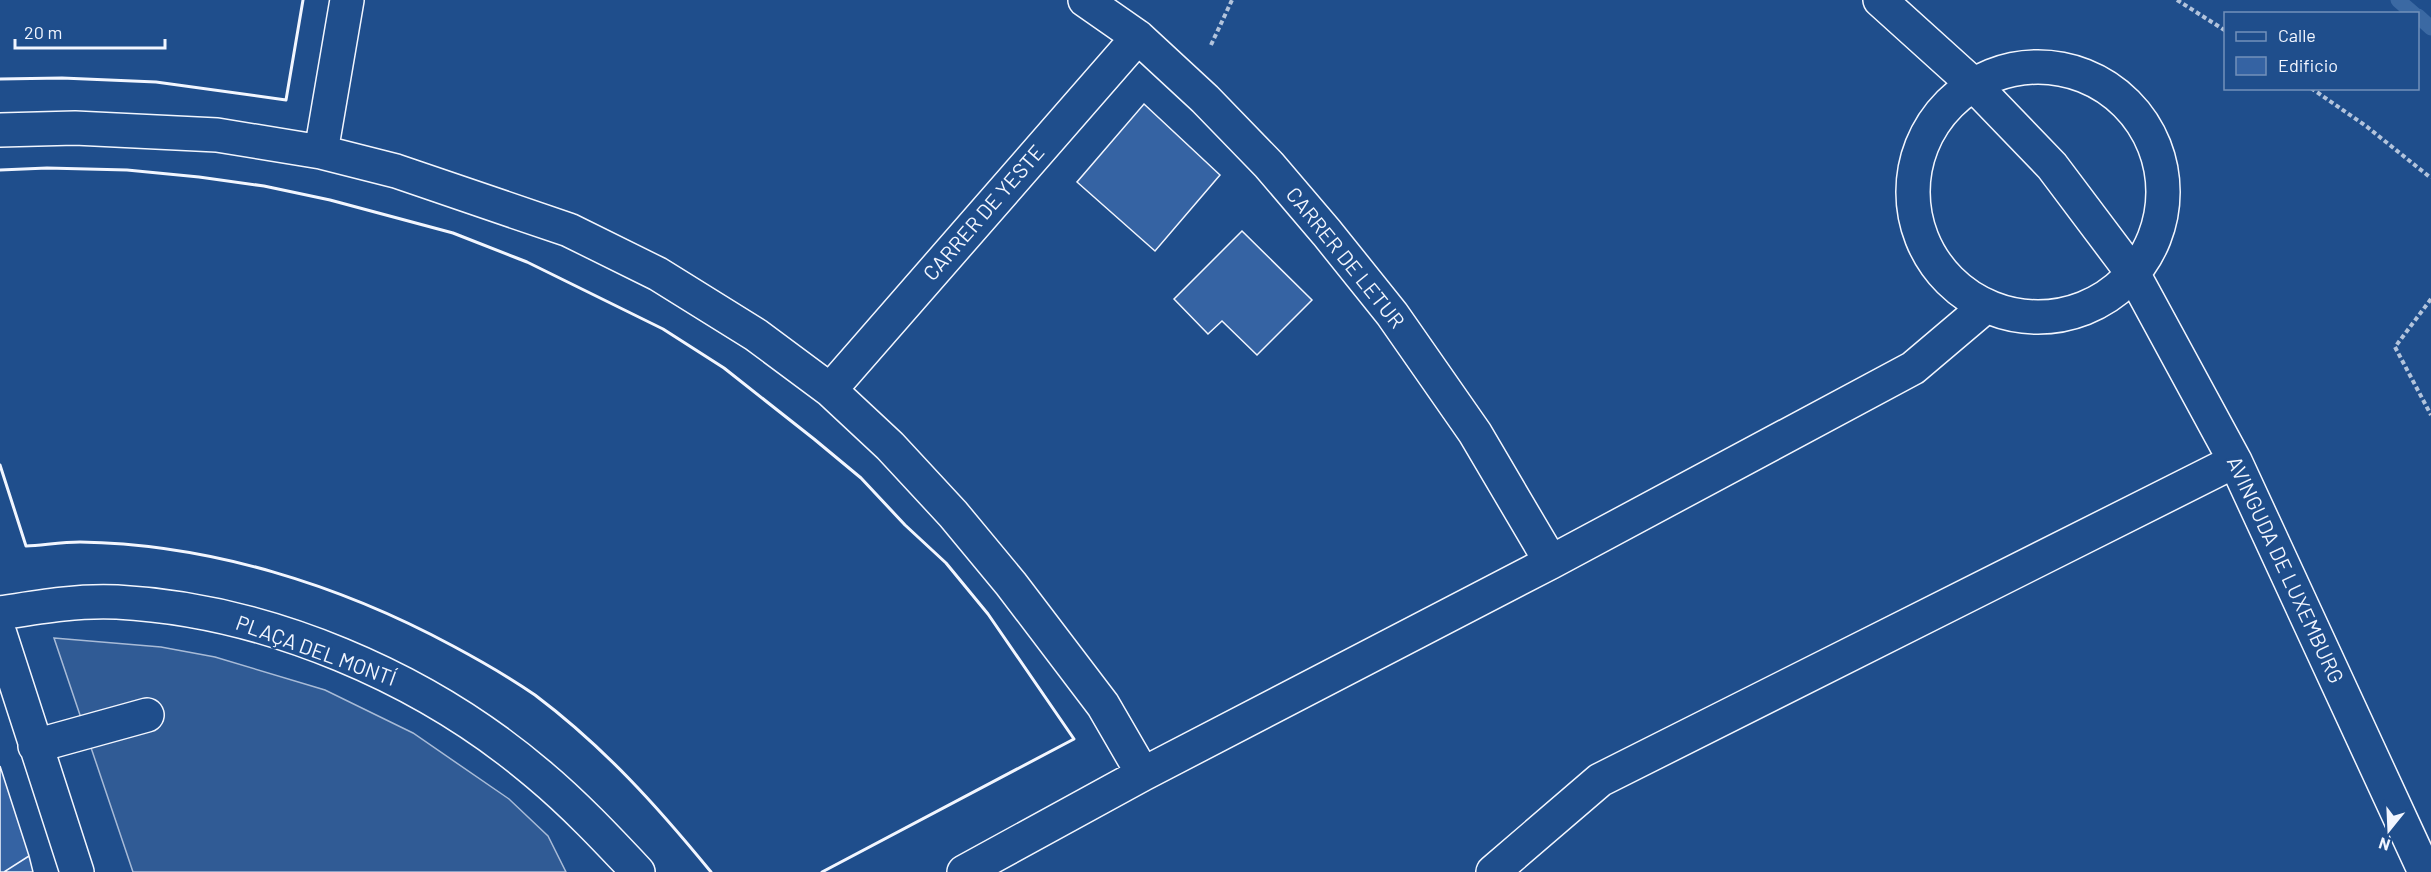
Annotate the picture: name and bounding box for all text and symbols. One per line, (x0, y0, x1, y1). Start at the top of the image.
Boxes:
scale bar (15, 12, 165, 50)
legend (2224, 12, 2419, 90)
text: 20 m (24, 21, 62, 43)
text: Calle (2278, 24, 2316, 46)
text: Edificio (2278, 54, 2338, 76)
street label: CARRER DE YESTE (917, 139, 1049, 285)
street label: CARRER DE LETUR (1282, 182, 1411, 332)
street label: AVINGUDA DE LUXEMBURG (2223, 452, 2350, 687)
street label: PLAÇA DEL MONTÍ (233, 609, 400, 690)
north arrow (2359, 800, 2419, 860)
text: N (2376, 834, 2392, 855)

